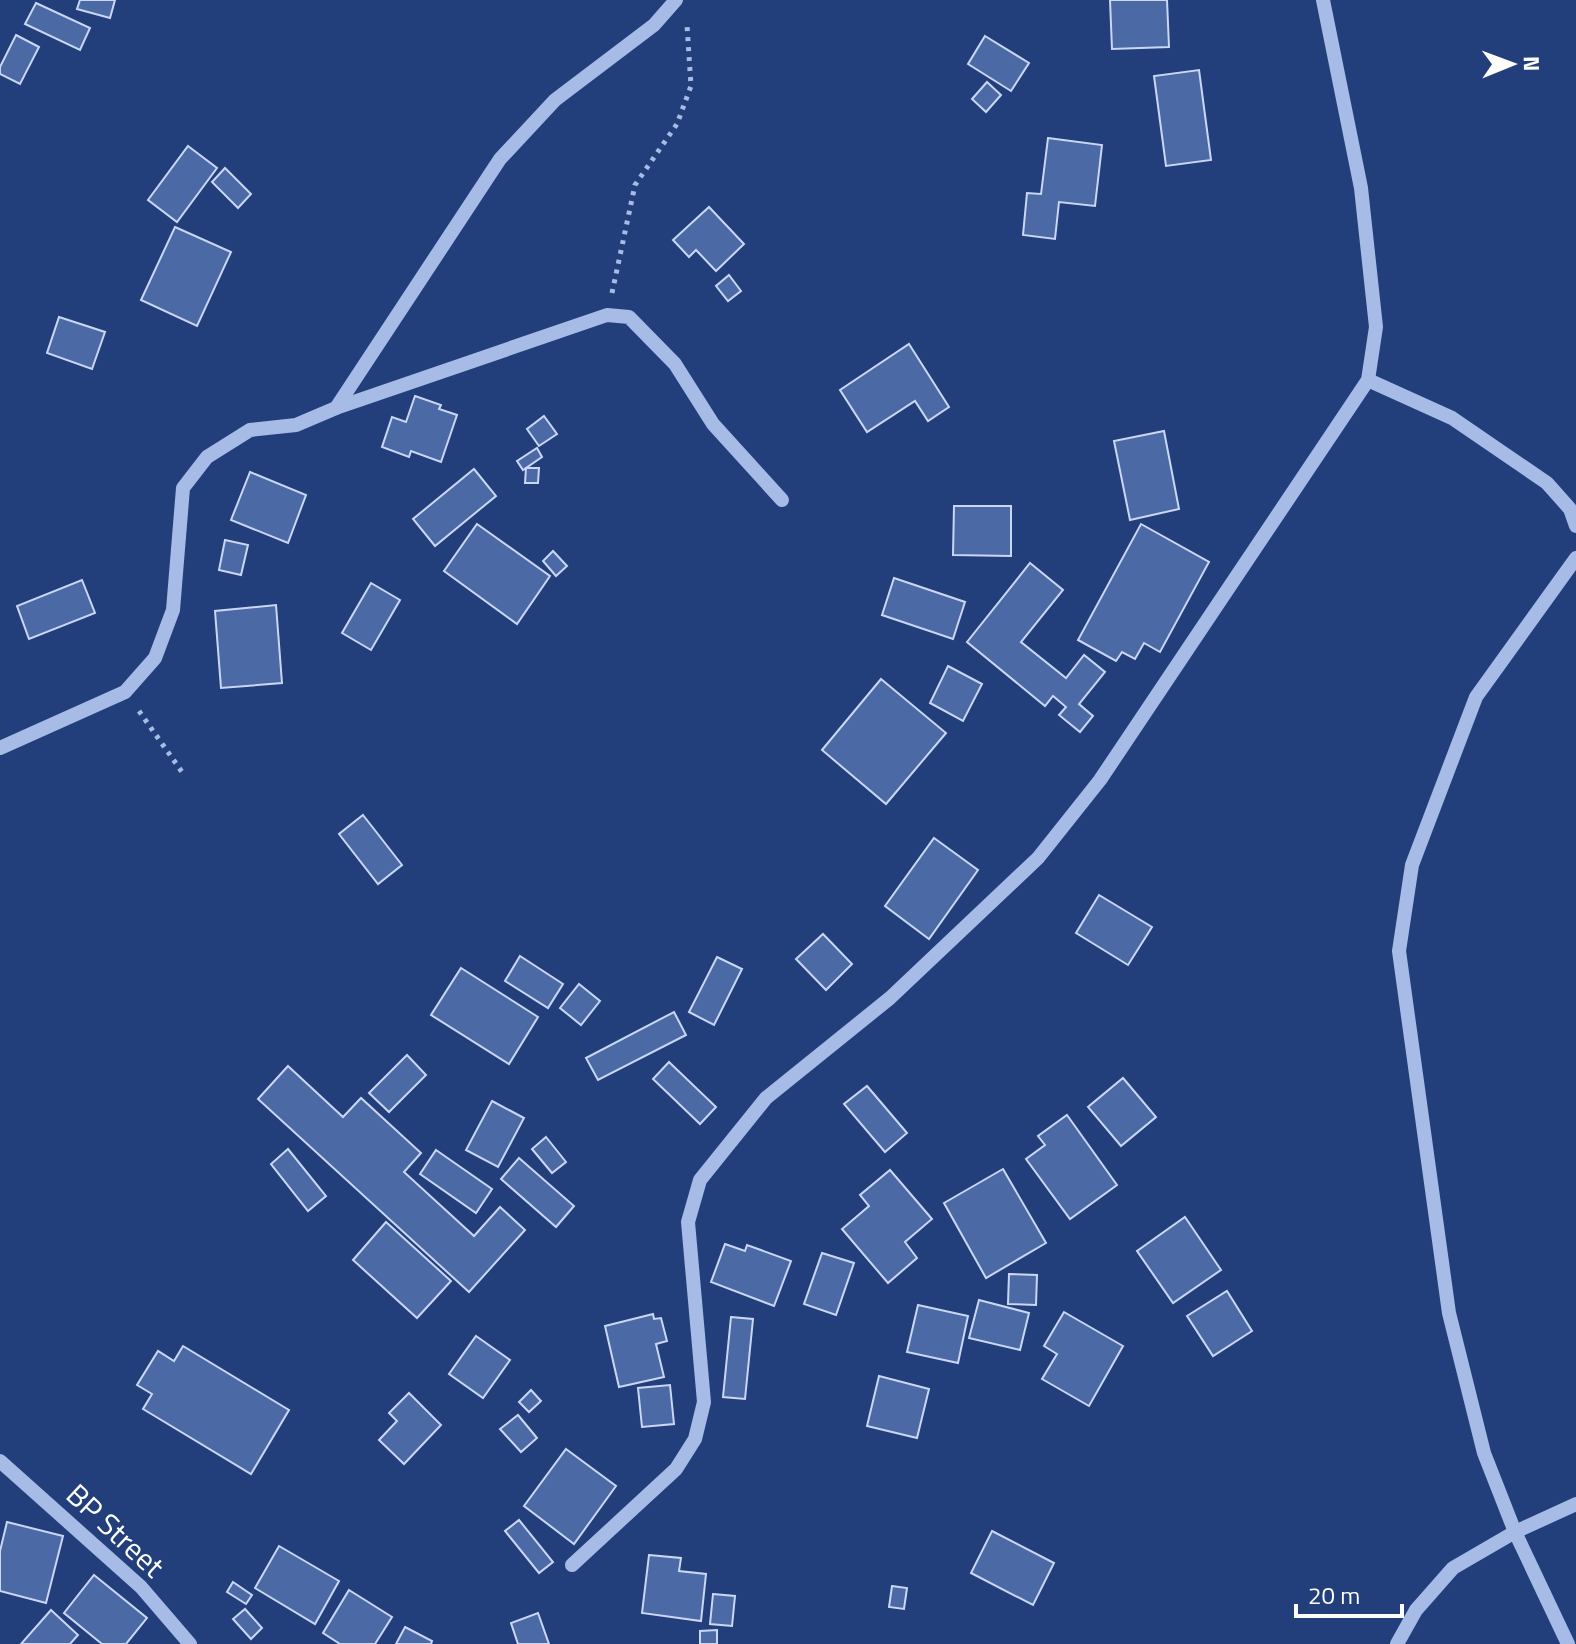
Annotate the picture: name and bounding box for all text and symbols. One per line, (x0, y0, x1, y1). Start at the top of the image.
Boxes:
north arrow (1472, 24, 1552, 104)
text: N (1515, 56, 1549, 72)
street label: BP Street (56, 1472, 176, 1588)
scale bar (1296, 1568, 1402, 1618)
text: 20 m (1308, 1577, 1360, 1613)

